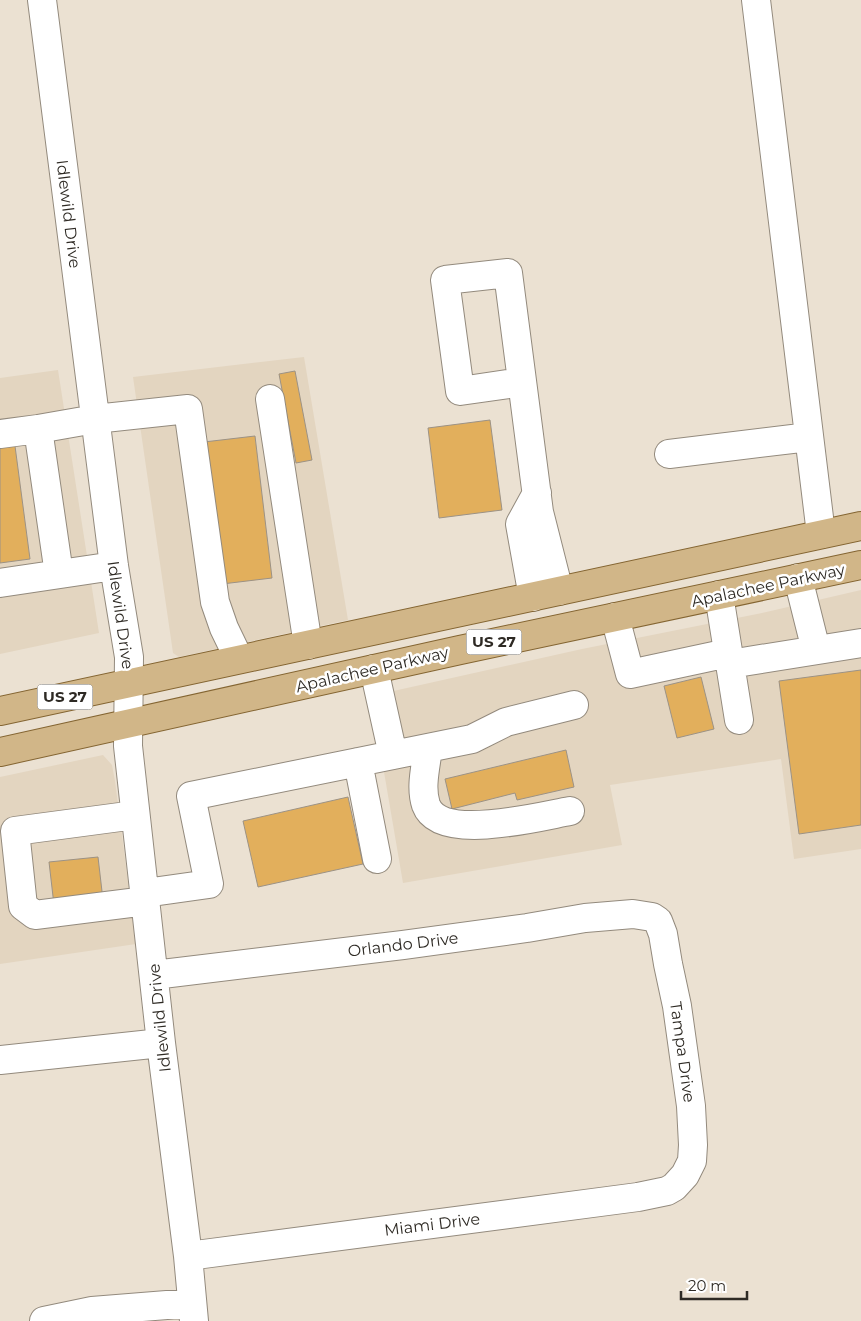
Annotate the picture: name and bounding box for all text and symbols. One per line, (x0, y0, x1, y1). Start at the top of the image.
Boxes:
street label: Idlewild Drive (52, 159, 85, 269)
street label: Idlewild Drive (104, 560, 138, 670)
street label: Apalachee Parkway (690, 560, 847, 611)
road number: US 27 (466, 630, 522, 654)
street label: Apalachee Parkway (294, 643, 451, 696)
road number: US 27 (38, 684, 92, 710)
street label: Orlando Drive (347, 928, 459, 961)
street label: Idlewild Drive (144, 963, 175, 1073)
street label: Tampa Drive (666, 1000, 699, 1104)
street label: Miami Drive (383, 1209, 481, 1240)
scale bar (681, 1268, 747, 1300)
text: 20 m (688, 1276, 726, 1295)

